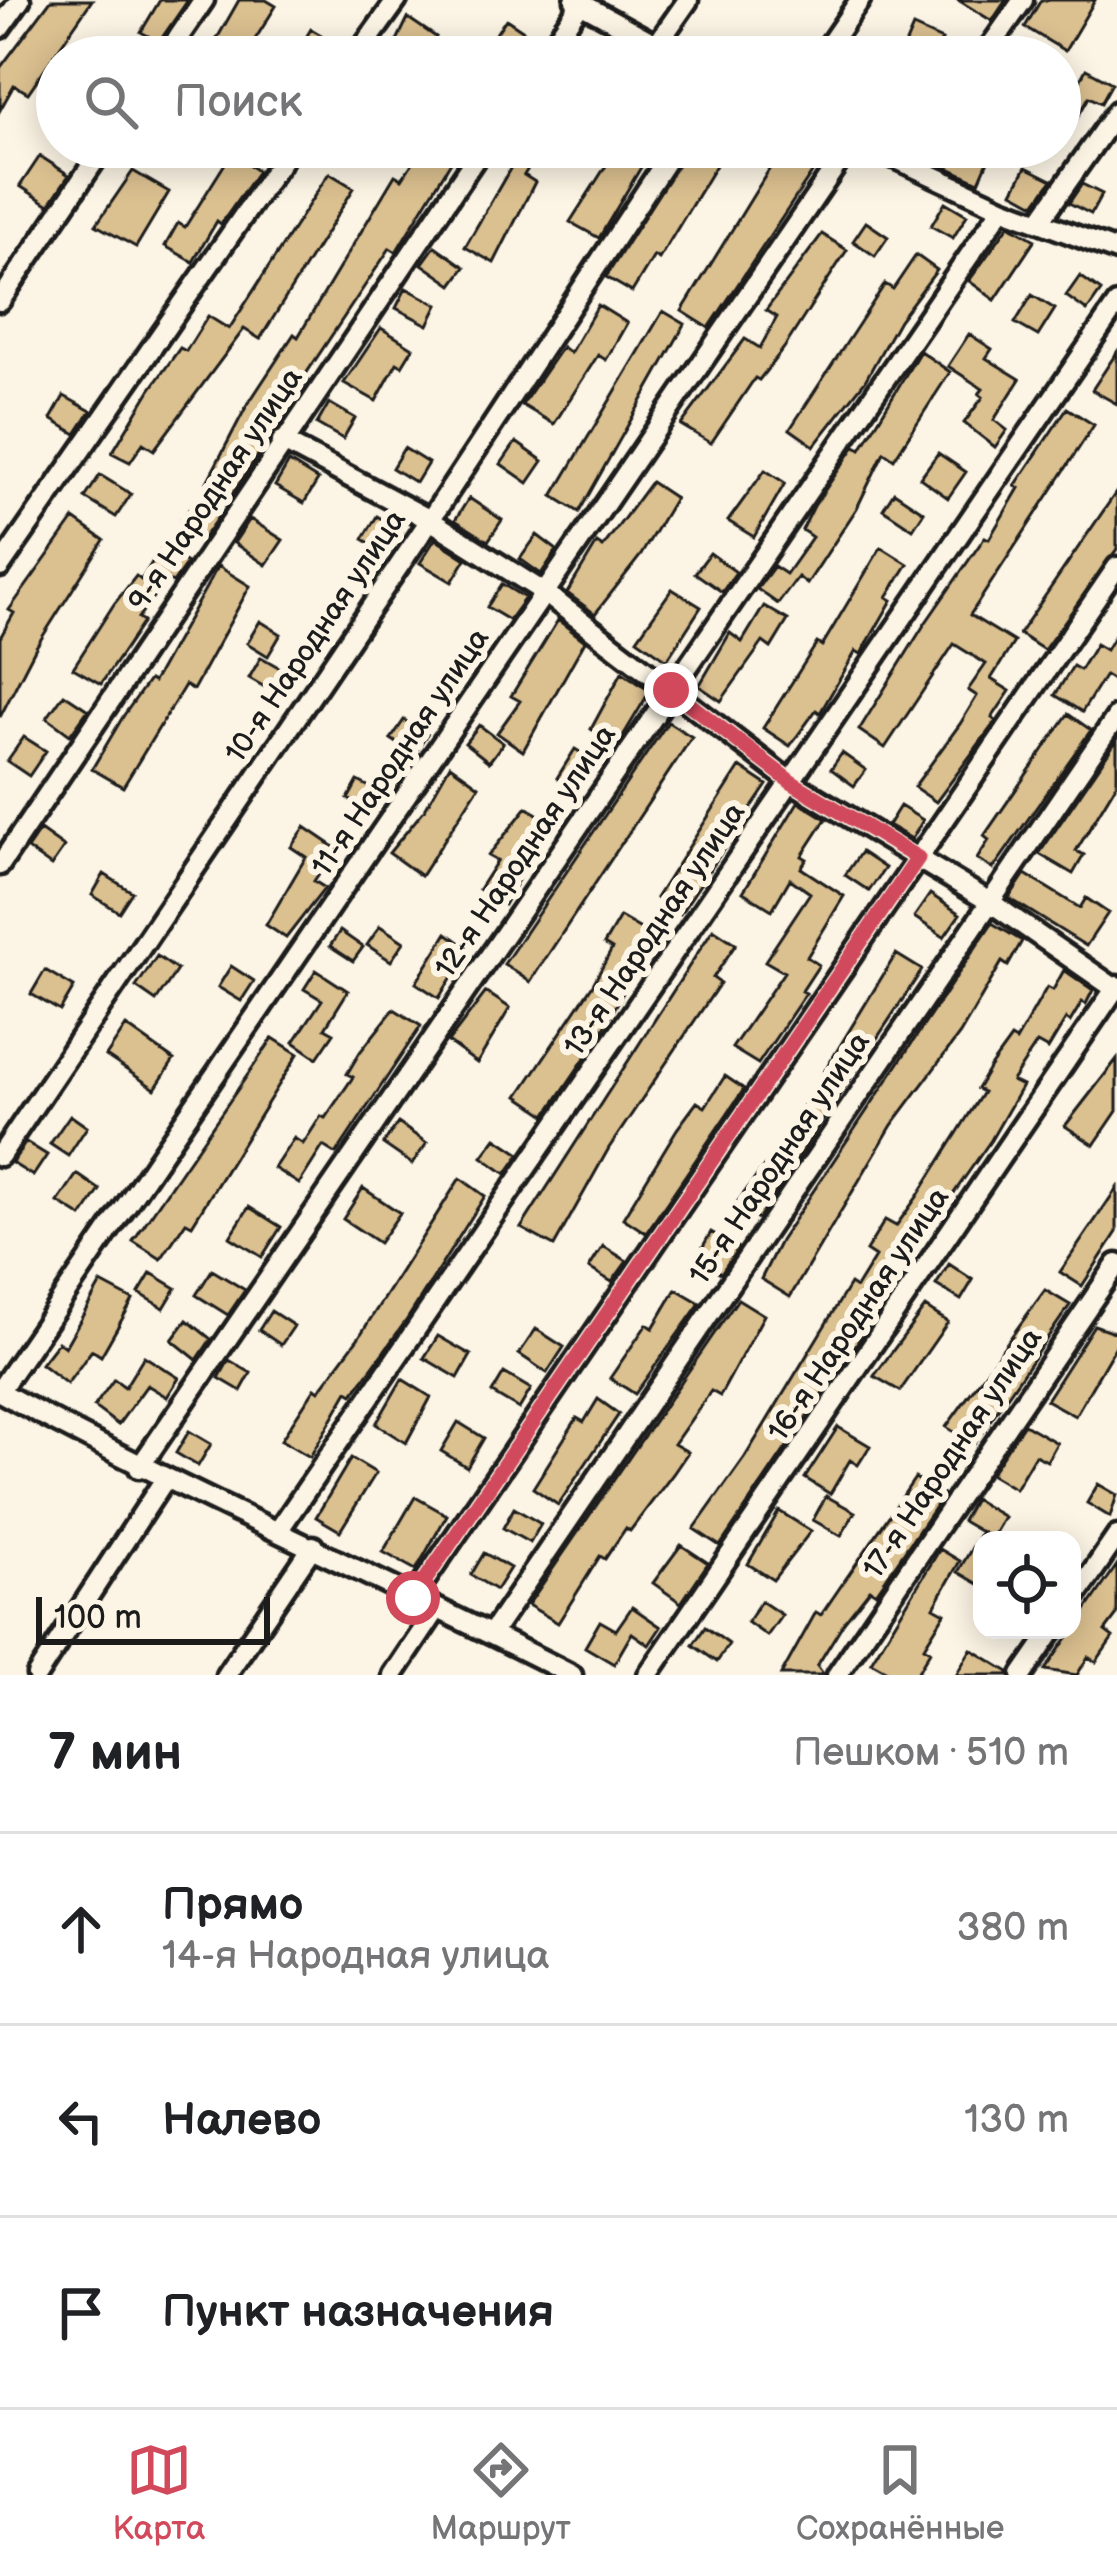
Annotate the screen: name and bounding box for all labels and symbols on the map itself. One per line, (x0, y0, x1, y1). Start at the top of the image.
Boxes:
street label: 9-я Народная улица (121, 361, 311, 618)
street label: 10-я Народная улица (218, 503, 414, 770)
street label: 11-я Народная улица (304, 621, 497, 883)
route end (644, 663, 698, 717)
street label: 12-я Народная улица (428, 718, 624, 985)
street label: 13-я Народная улица (557, 796, 753, 1063)
street label: 15-я Народная улица (682, 1025, 878, 1292)
street label: 16-я Народная улица (761, 1181, 957, 1448)
street label: 17-я Народная улица (856, 1321, 1050, 1586)
route start (386, 1571, 440, 1625)
scale bar (36, 1591, 270, 1644)

